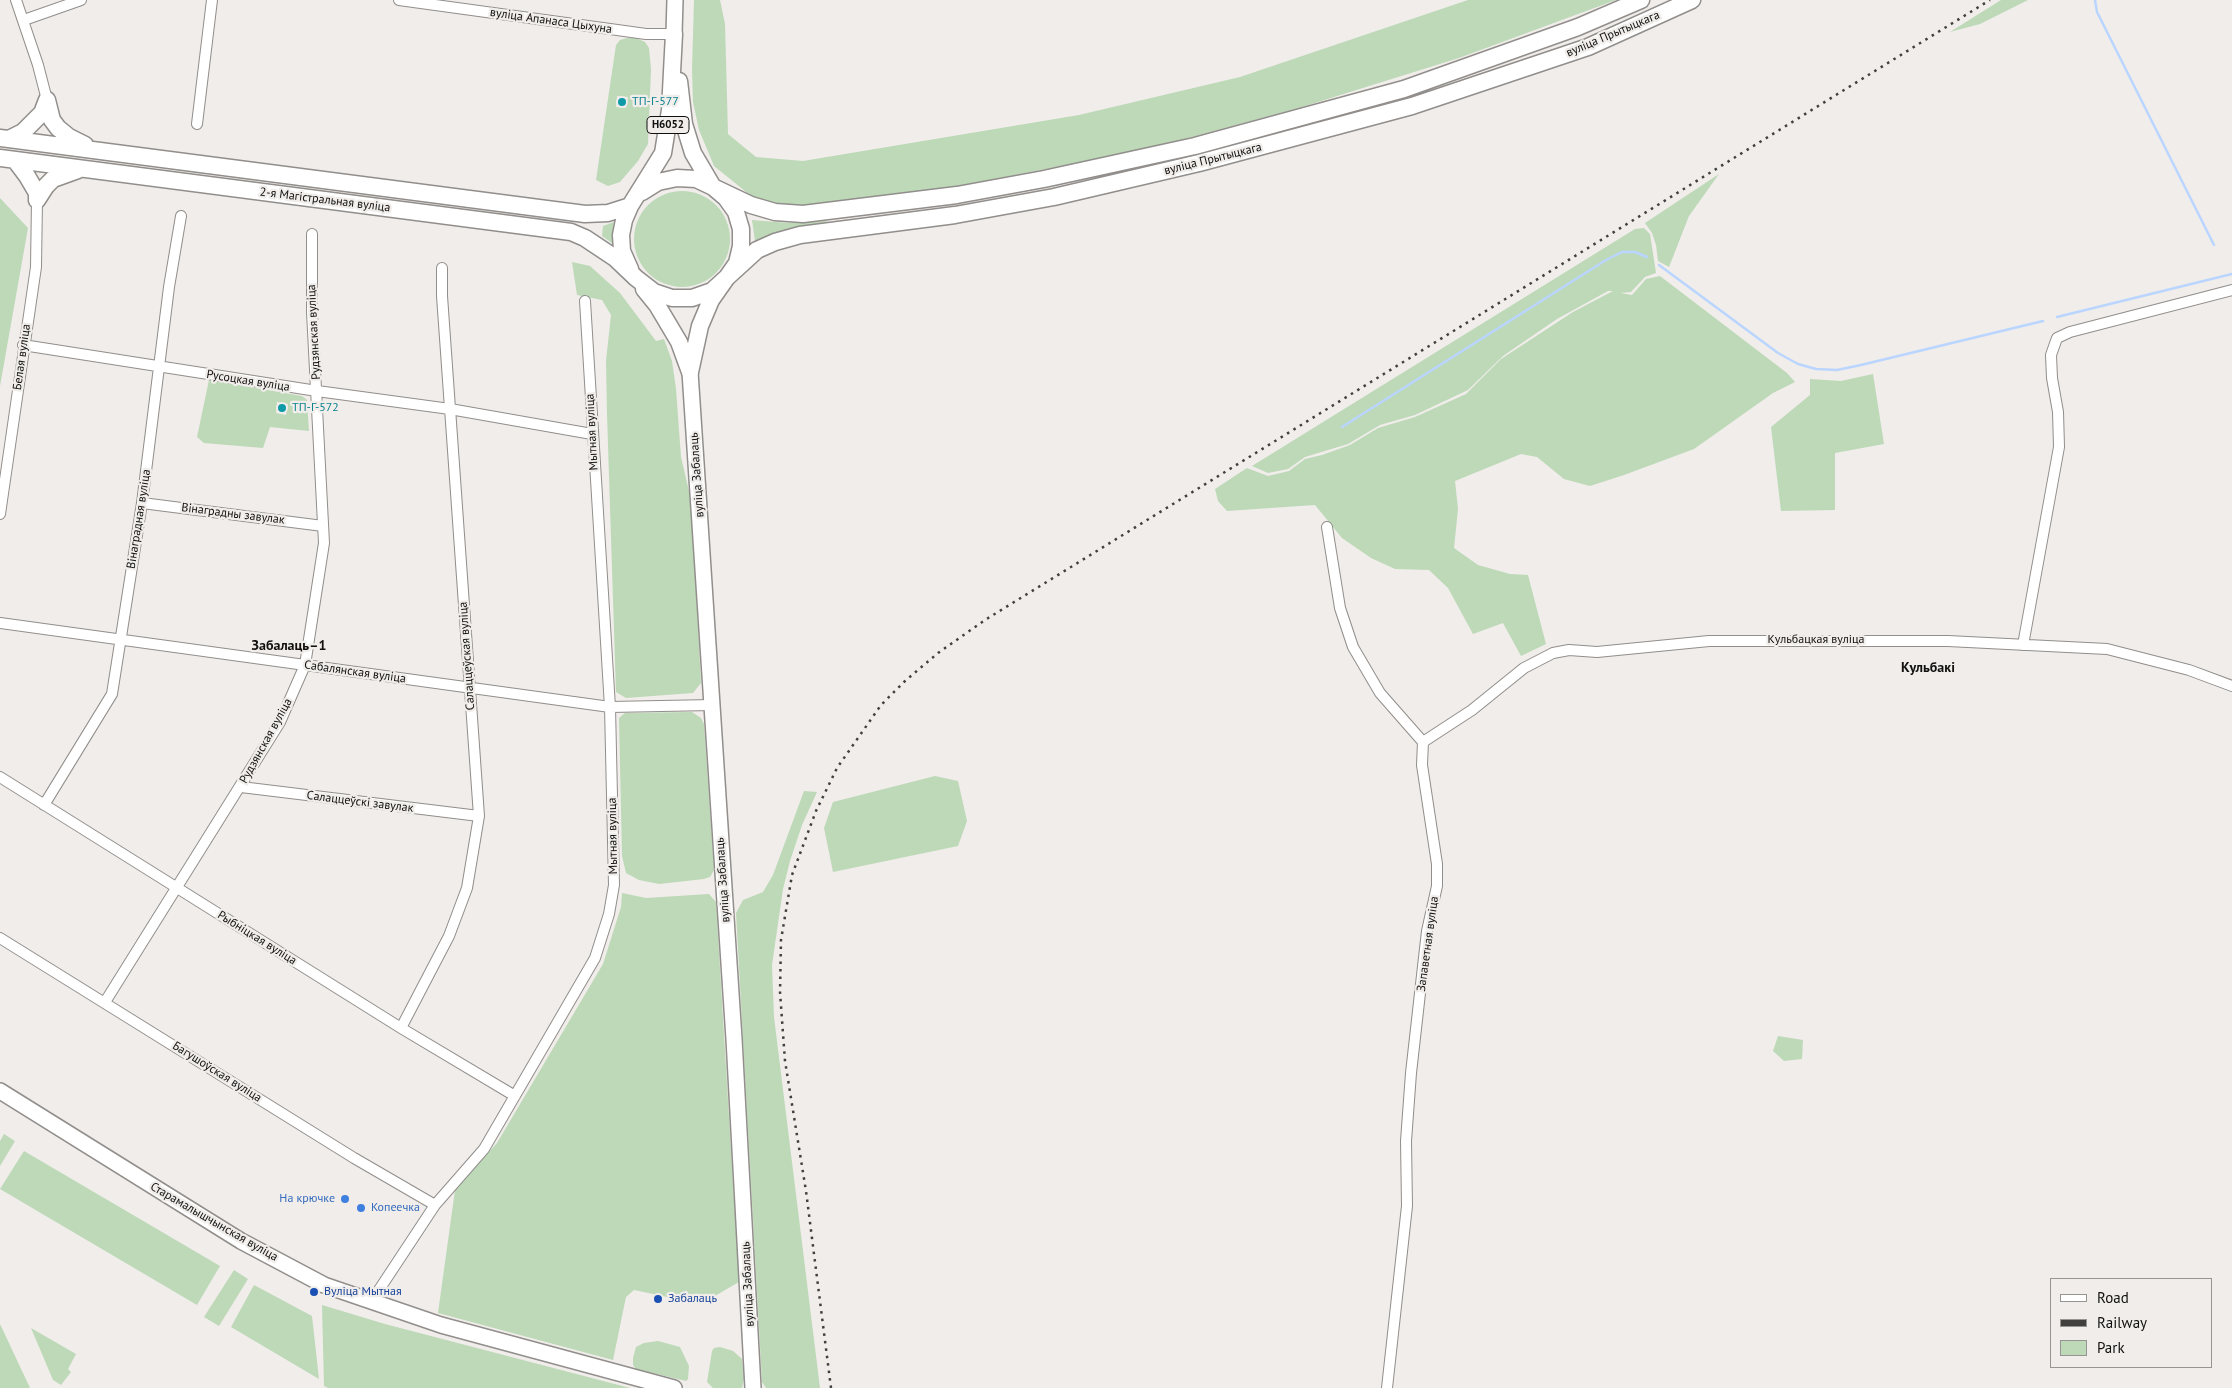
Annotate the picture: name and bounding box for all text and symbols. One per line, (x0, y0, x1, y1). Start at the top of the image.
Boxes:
street label: вуліца Апанаса Цыхуна (489, 5, 613, 37)
street label: вуліца Прытыцкага (1564, 8, 1662, 60)
place label: ТП-Г-577 (632, 95, 679, 109)
marker: ТП-Г-577 (616, 96, 628, 108)
road number: Н6052 (647, 116, 689, 134)
street label: вуліца Прытыцкага (1163, 140, 1263, 178)
street label: 2-я Магістральная вуліца (259, 185, 391, 215)
street label: Рудзянская вуліца (304, 284, 324, 380)
street label: Белая вуліца (10, 323, 34, 391)
street label: Русоцкая вуліца (205, 367, 291, 395)
street label: Мытная вуліца (583, 393, 601, 471)
place label: ТП-Г-572 (292, 401, 339, 415)
marker: ТП-Г-572 (276, 402, 288, 414)
street label: вуліца Забалаць (687, 432, 707, 518)
street label: Вінаградная вуліца (124, 468, 154, 570)
street label: Вінаградны завулак (181, 501, 285, 527)
street label: Салаццеўская вуліца (456, 601, 478, 711)
street label: Кульбацкая вуліца (1767, 633, 1865, 647)
district label: Забалаць–1 (252, 638, 326, 654)
street label: Сабалянская вуліца (303, 658, 407, 686)
district label: Кульбакі (1901, 660, 1955, 676)
street label: Рудзянская вуліца (237, 696, 295, 786)
street label: Салаццеўскі завулак (306, 788, 414, 816)
street label: Мытная вуліца (605, 798, 621, 874)
street label: вуліца Забалаць (713, 837, 733, 923)
street label: Запаветная вуліца (1414, 895, 1442, 993)
street label: Рыбніцкая вуліца (215, 908, 299, 968)
street label: Багушоўская вуліца (170, 1039, 264, 1105)
street label: Старамалышчынская вуліца (148, 1179, 280, 1265)
place label: На крючке (279, 1192, 335, 1206)
marker: На крючке (339, 1193, 351, 1205)
place label: Копеечка (371, 1201, 420, 1215)
marker: Копеечка (355, 1202, 367, 1214)
street label: вуліца Забалаць (739, 1241, 757, 1327)
legend (2050, 1278, 2212, 1368)
place label: Вуліца Мытная (324, 1285, 402, 1299)
marker: Вуліца Мытная (308, 1286, 320, 1298)
text: Road (2097, 1288, 2129, 1307)
place label: Забалаць (668, 1292, 717, 1306)
marker: Забалаць (652, 1293, 664, 1305)
text: Railway (2097, 1313, 2147, 1332)
text: Park (2097, 1338, 2125, 1357)

